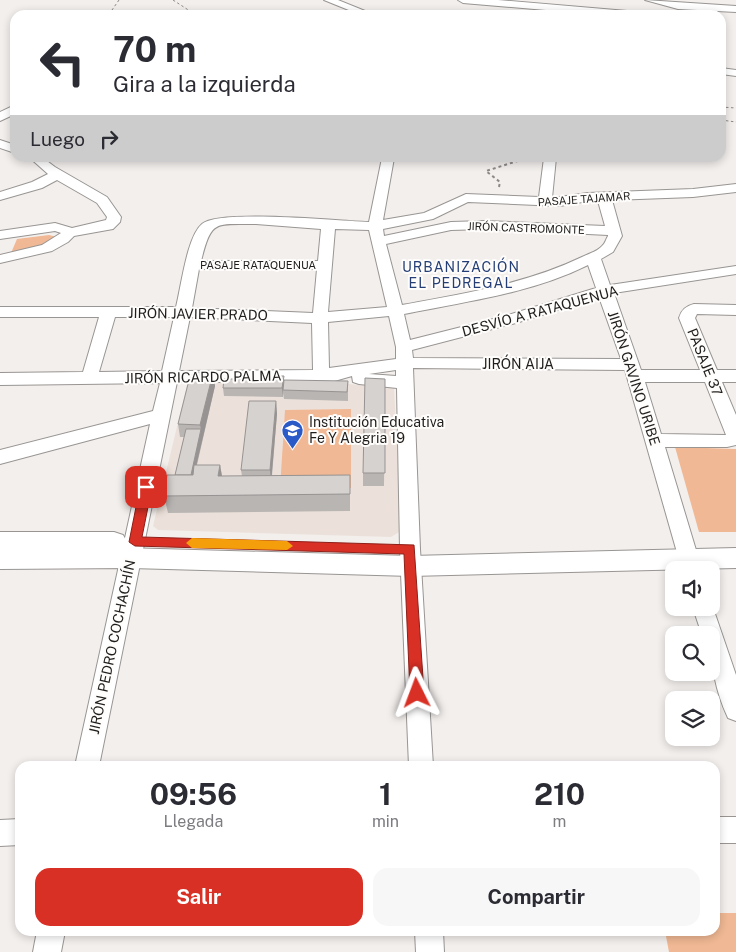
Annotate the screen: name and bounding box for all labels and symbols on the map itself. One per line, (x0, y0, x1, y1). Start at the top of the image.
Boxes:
street label: PASAJE TAJAMAR (537, 190, 631, 208)
street label: JIRÓN CASTROMONTE (467, 219, 585, 236)
district label: URBANIZACIÓN EL PEDREGAL (402, 257, 520, 291)
street label: PASAJE RATAQUENUA (200, 259, 316, 271)
street label: DESVÍO A RATAQUENUA (460, 281, 620, 340)
street label: JIRÓN JAVIER PRADO (128, 303, 268, 323)
street label: JIRÓN GAVINO URIBE (605, 308, 665, 447)
street label: PASAJE 37 (684, 326, 726, 398)
street label: JIRÓN AIJA (482, 354, 554, 372)
street label: JIRÓN RICARDO PALMA (124, 366, 282, 386)
place label: Institución Educativa Fe Y Alegria 19 (309, 414, 444, 446)
school or university icon: Institución Educativa Fe Y Alegria 19 (281, 418, 305, 449)
pin (125, 466, 167, 508)
street label: JIRÓN PEDRO COCHACHÍN (84, 558, 138, 736)
position arrow (390, 666, 442, 718)

